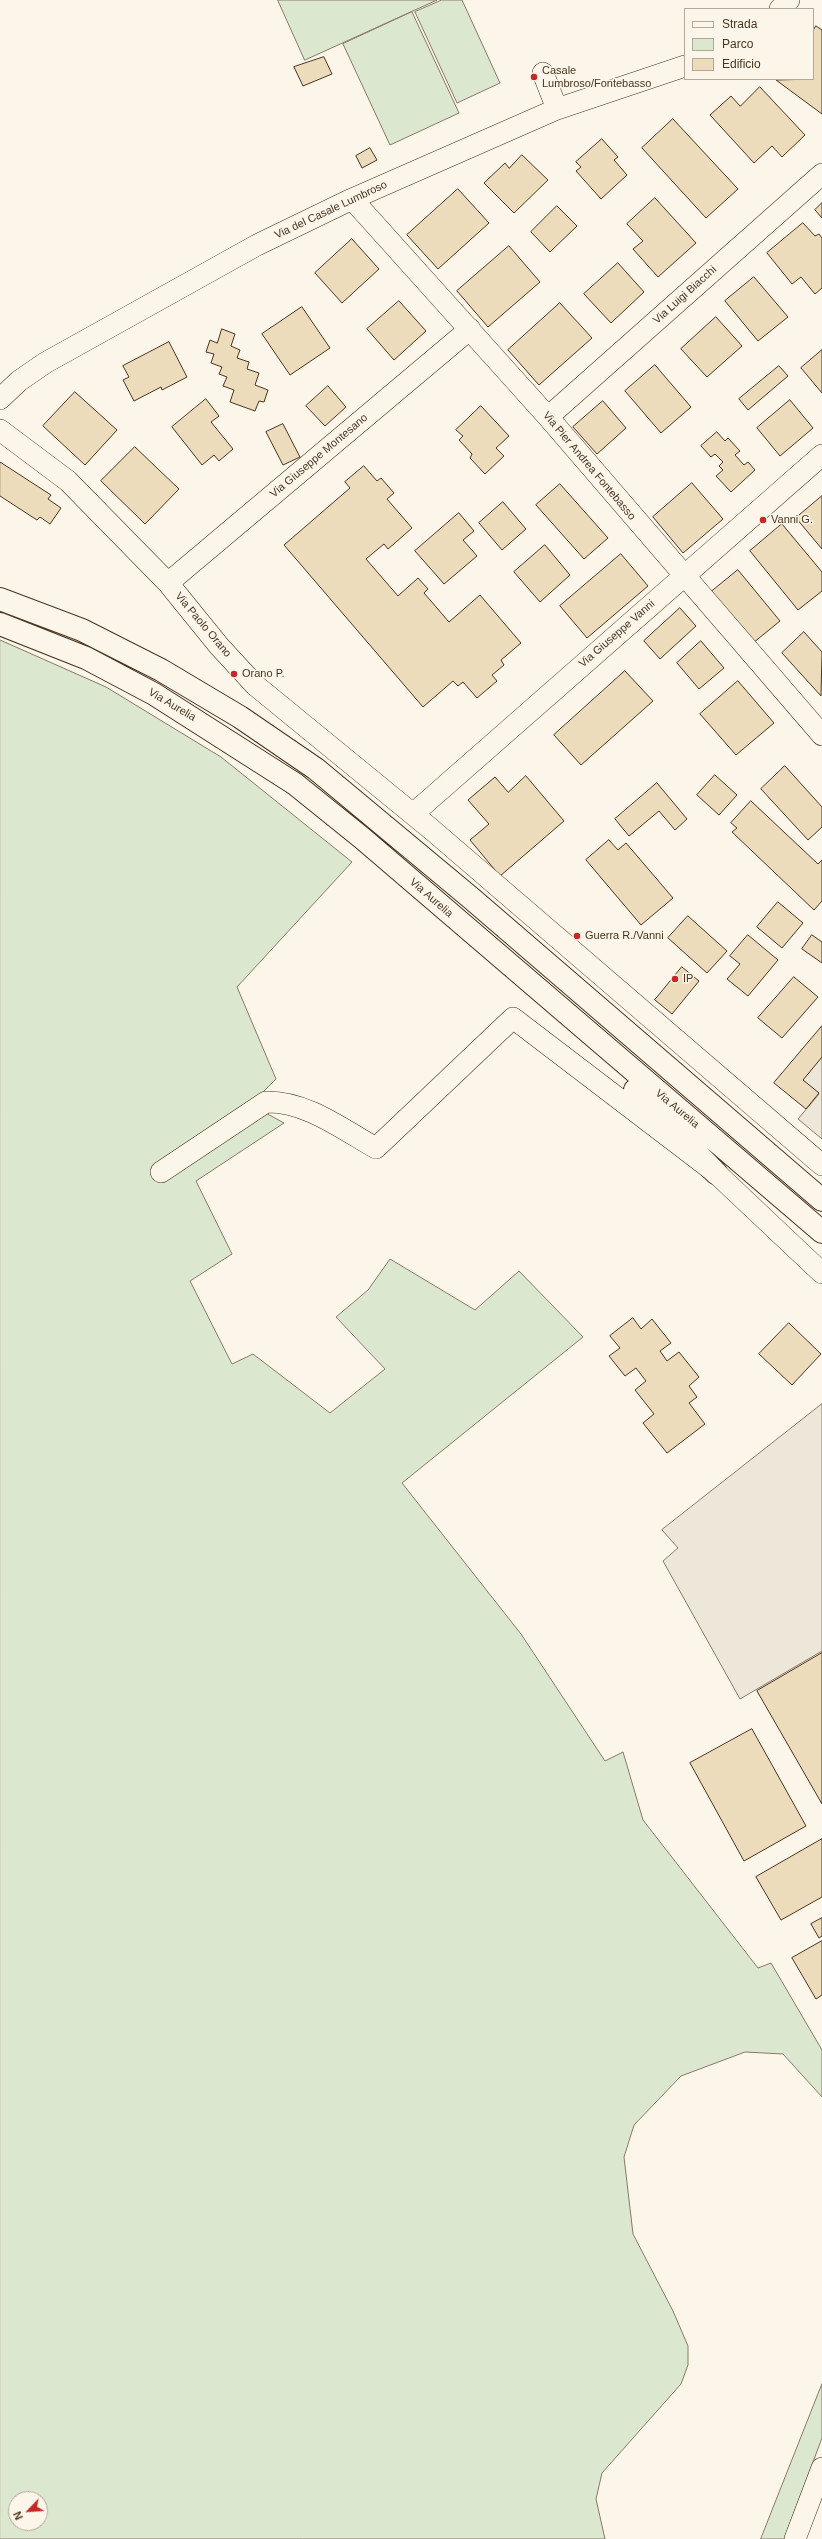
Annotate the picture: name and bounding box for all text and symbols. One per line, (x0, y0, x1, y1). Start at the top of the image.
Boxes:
legend (684, 8, 814, 80)
text: Strada (722, 17, 757, 31)
text: Parco (722, 37, 753, 51)
text: Edificio (722, 57, 761, 71)
place label: Casale Lumbroso/Fontebasso (542, 64, 651, 90)
marker: Casale Lumbroso/Fontebasso (529, 72, 539, 82)
street label: Via del Casale Lumbroso (273, 178, 389, 242)
street label: Via Luigi Biacchi (651, 263, 719, 327)
street label: Via Pier Andrea Fontebasso (540, 409, 638, 523)
street label: Via Giuseppe Montesano (268, 411, 370, 501)
place label: Vanni G. (771, 513, 813, 527)
marker: Vanni G. (758, 515, 768, 525)
street label: Via Paolo Orano (172, 590, 234, 660)
street label: Via Giuseppe Vanni (576, 597, 658, 671)
place label: Orano P. (242, 667, 285, 681)
marker: Orano P. (229, 669, 239, 679)
street label: Via Aurelia (146, 686, 198, 724)
street label: Via Aurelia (407, 876, 455, 920)
place label: Guerra R./Vanni (585, 929, 664, 943)
marker: Guerra R./Vanni (572, 931, 582, 941)
place label: IP (683, 972, 693, 986)
marker: IP (670, 974, 680, 984)
street label: Via Aurelia (652, 1087, 702, 1131)
north arrow (8, 2491, 48, 2531)
text: N (11, 2510, 25, 2522)

